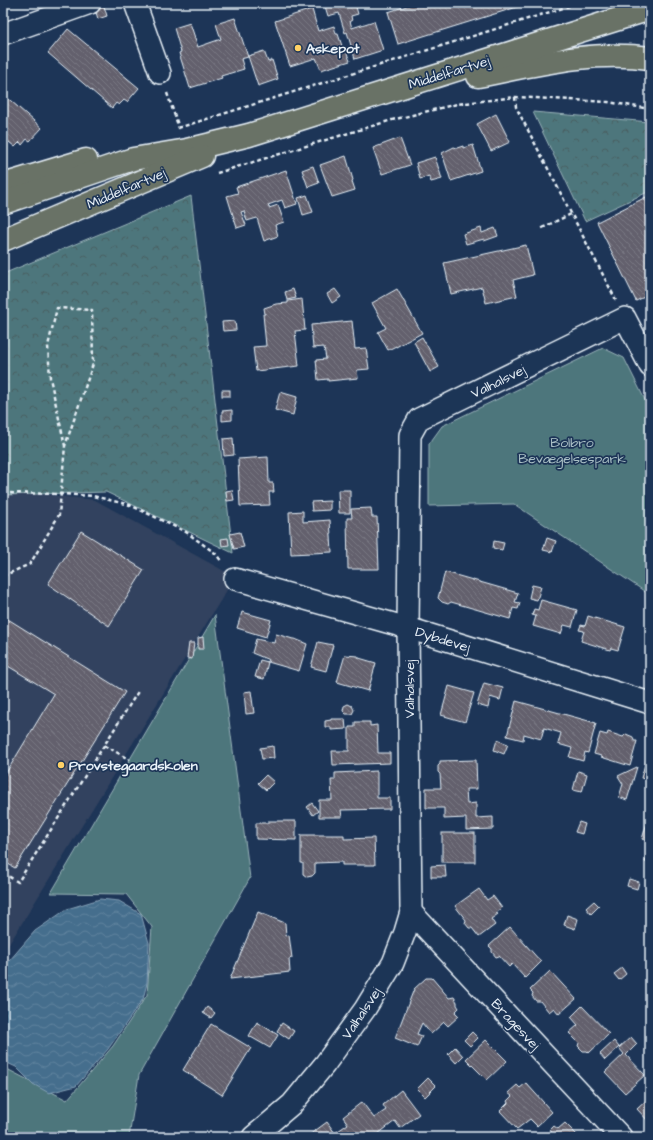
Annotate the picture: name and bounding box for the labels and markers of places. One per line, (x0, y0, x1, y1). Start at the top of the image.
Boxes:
place label: Askepot (306, 39, 360, 59)
marker: Askepot (293, 43, 303, 53)
place label: Provstegaardskolen (69, 756, 198, 777)
marker: Provstegaardskolen (56, 760, 66, 770)

